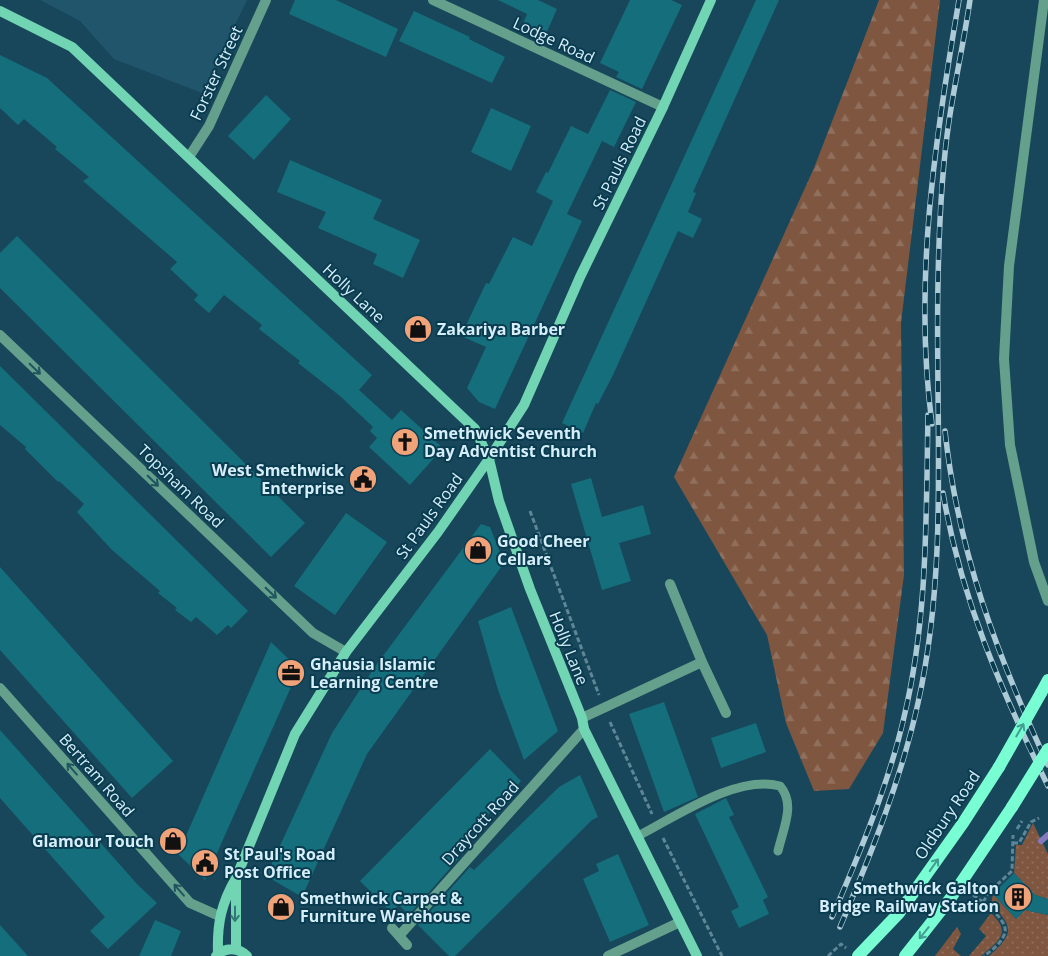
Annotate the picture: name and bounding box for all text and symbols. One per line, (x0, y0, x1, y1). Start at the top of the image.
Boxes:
street label: Lodge Road (510, 11, 598, 69)
street label: Forster Street (184, 22, 248, 124)
street label: St Pauls Road (587, 113, 651, 213)
street label: Holly Lane (318, 258, 390, 328)
shop icon: Zakariya Barber (403, 314, 433, 344)
place label: Zakariya Barber (437, 318, 565, 340)
one-way arrow (29, 363, 42, 375)
place label: Smethwick Seventh Day Adventist Church (424, 422, 597, 462)
church icon: Smethwick Seventh Day Adventist Church (390, 427, 420, 457)
street label: Topsham Road (133, 439, 229, 533)
place label: West Smethwick Enterprise (212, 459, 344, 499)
public building icon: West Smethwick Enterprise (348, 464, 378, 494)
street label: St Pauls Road (390, 469, 468, 563)
one-way arrow (147, 475, 159, 487)
place label: Good Cheer Cellars (497, 530, 590, 570)
shop icon: Good Cheer Cellars (463, 535, 493, 565)
one-way arrow (265, 587, 277, 599)
street label: Holly Lane (544, 608, 594, 688)
place label: Ghausia Islamic Learning Centre (310, 653, 438, 693)
office icon: Ghausia Islamic Learning Centre (276, 658, 306, 688)
one-way arrow (1016, 723, 1025, 738)
street label: Bertram Road (55, 728, 139, 822)
one-way arrow (66, 762, 77, 775)
street label: Oldbury Road (909, 766, 985, 864)
street label: Draycott Road (436, 776, 524, 870)
shop icon: Glamour Touch (158, 826, 188, 856)
place label: Glamour Touch (32, 830, 154, 852)
place label: St Paul's Road Post Office (224, 843, 336, 883)
public building icon: St Paul's Road Post Office (190, 848, 220, 878)
one-way arrow (929, 858, 939, 872)
place label: Smethwick Galton Bridge Railway Station (819, 877, 999, 917)
building icon: Smethwick Galton Bridge Railway Station (1003, 882, 1033, 912)
one-way arrow (173, 884, 185, 897)
place label: Smethwick Carpet & Furniture Warehouse (300, 887, 471, 927)
shop icon: Smethwick Carpet & Furniture Warehouse (266, 892, 296, 922)
one-way arrow (230, 905, 240, 921)
one-way arrow (918, 926, 929, 939)

